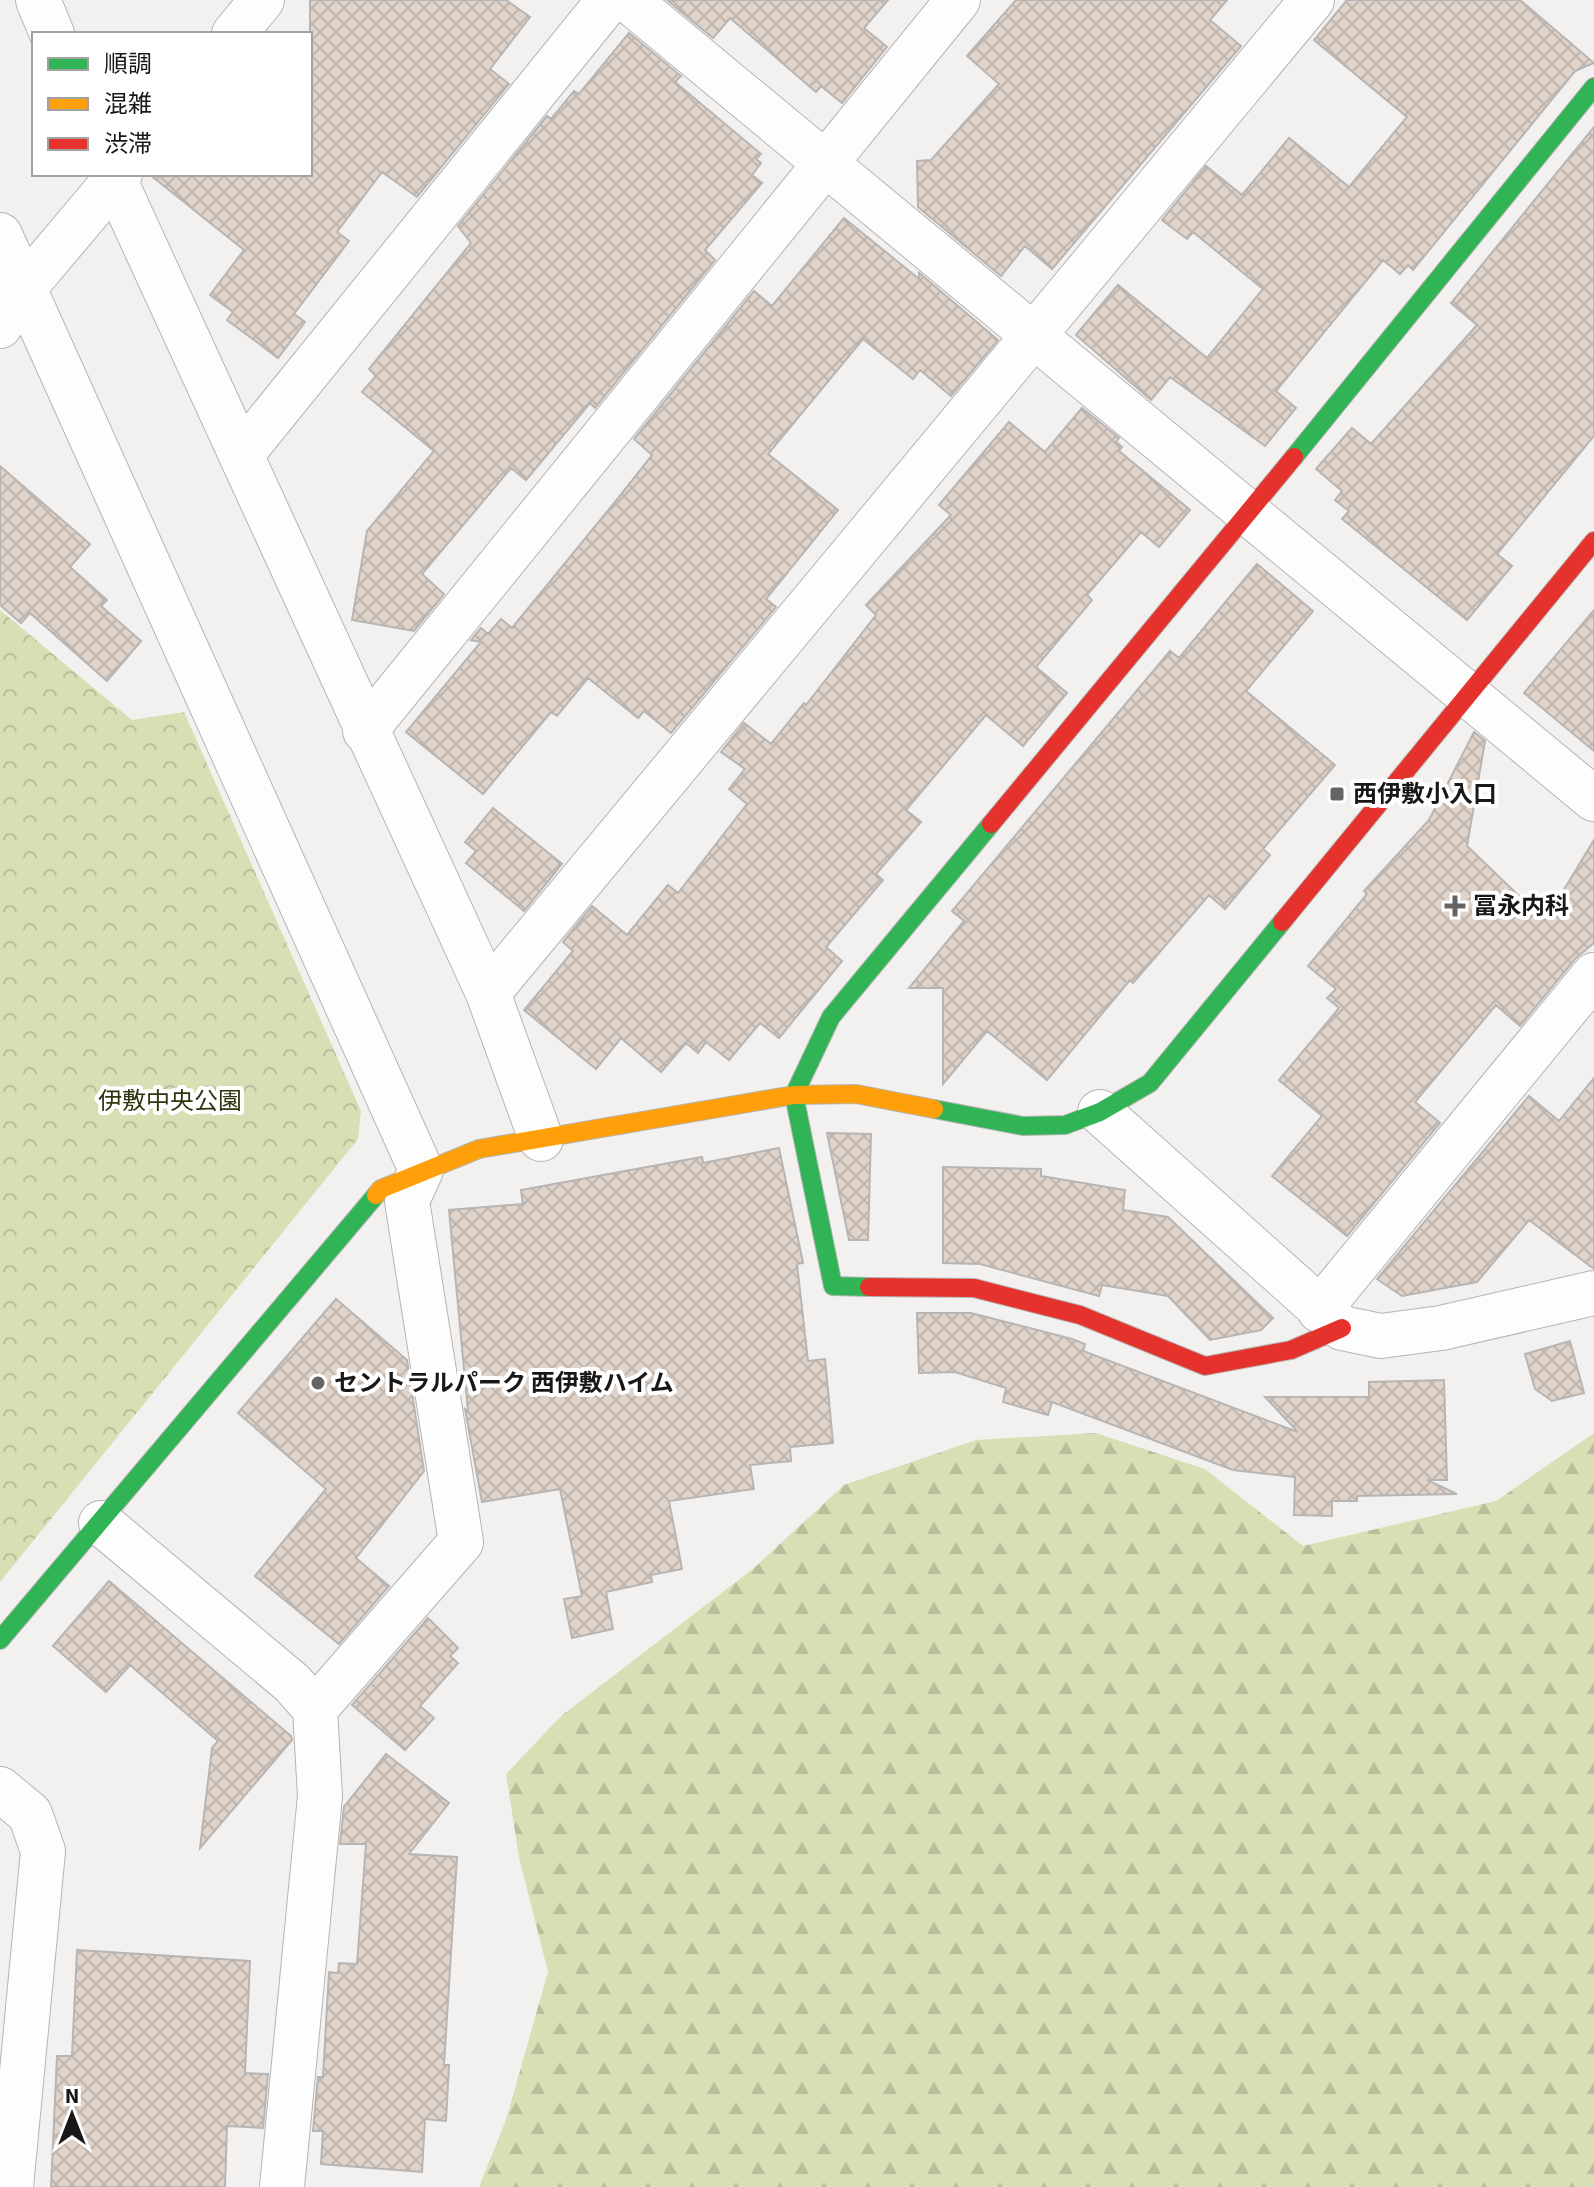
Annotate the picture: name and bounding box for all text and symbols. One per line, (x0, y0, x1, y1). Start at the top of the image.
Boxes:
legend (32, 32, 312, 176)
text: 順調 (104, 47, 152, 82)
text: 混雑 (104, 87, 152, 122)
text: 渋滞 (104, 127, 152, 162)
place label: 西伊敷小入口 (1353, 777, 1497, 812)
marker: 西伊敷小入口 (1328, 785, 1346, 803)
place label: 冨永内科 (1473, 889, 1569, 924)
marker: 冨永内科 (1444, 895, 1466, 917)
park label: 伊敷中央公園 (98, 1084, 242, 1119)
place label: セントラルパーク 西伊敷ハイム (334, 1366, 674, 1401)
marker: セントラルパーク 西伊敷ハイム (309, 1374, 327, 1392)
north arrow (32, 2075, 112, 2155)
text: N (65, 2080, 79, 2112)

